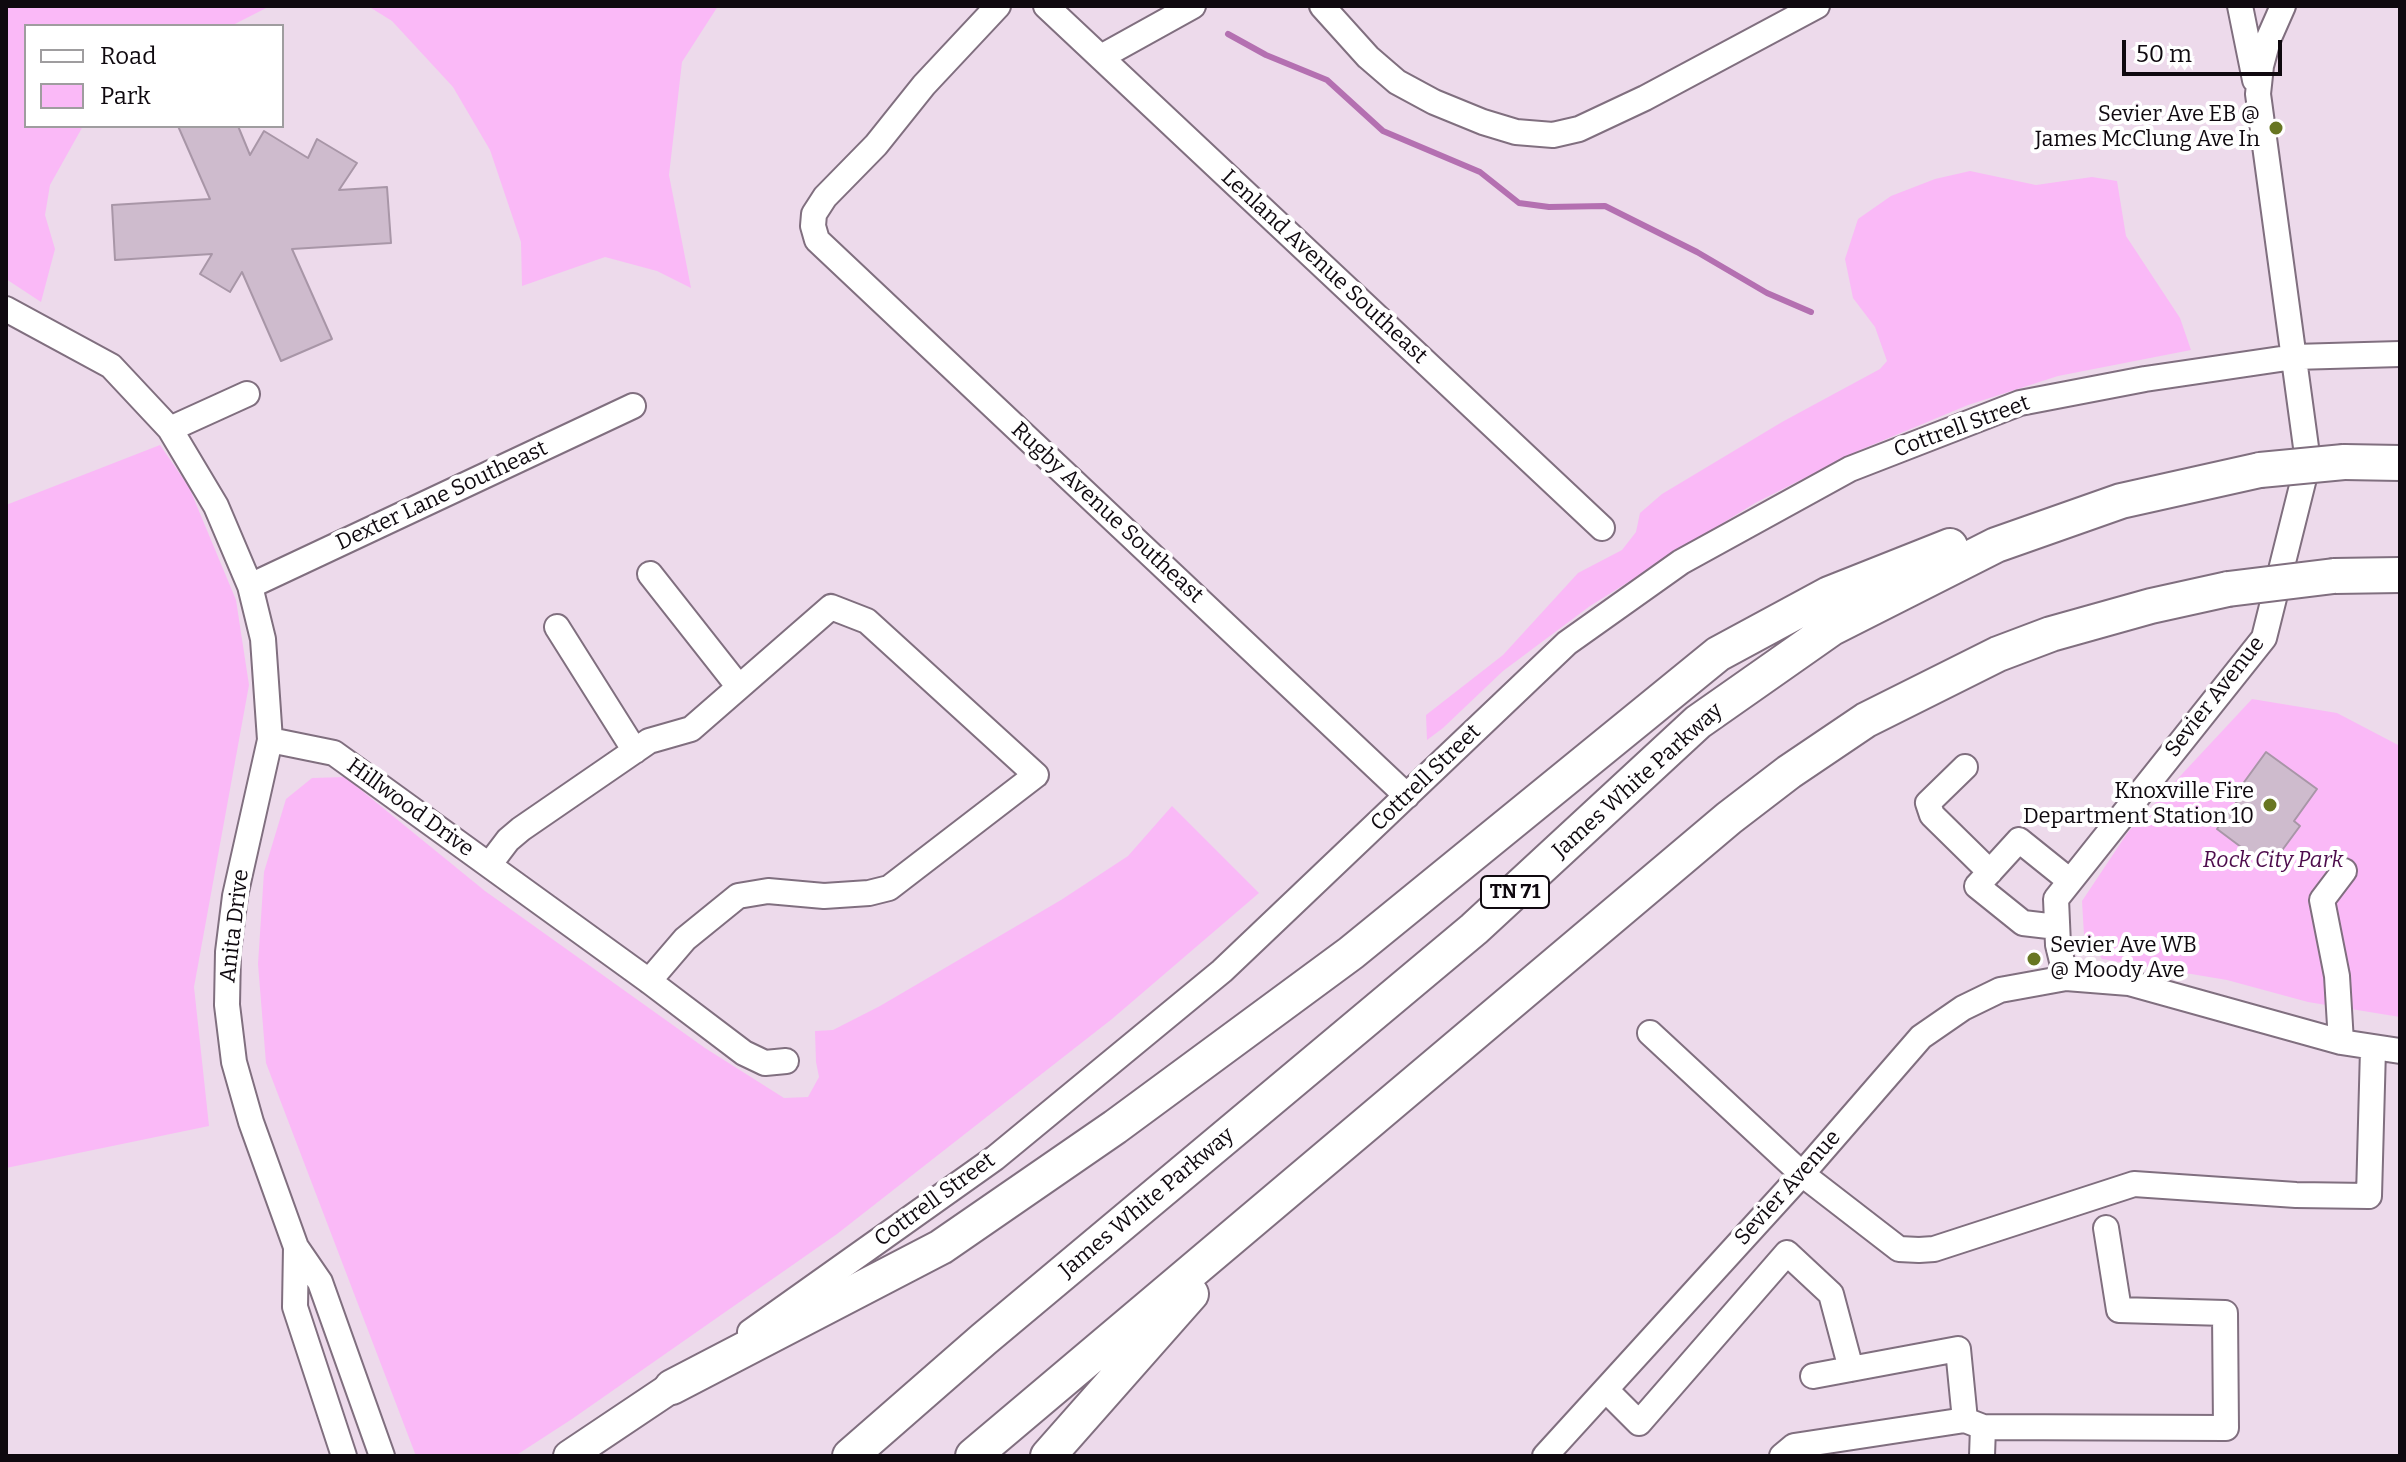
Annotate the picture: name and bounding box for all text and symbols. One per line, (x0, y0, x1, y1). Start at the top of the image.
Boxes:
legend (24, 24, 284, 128)
scale bar (2126, 24, 2286, 74)
text: 50 m (2136, 40, 2192, 68)
text: Road (100, 42, 156, 70)
text: Park (100, 82, 151, 110)
place label: Sevier Ave EB @ James McClung Ave In (2035, 102, 2260, 154)
marker: Sevier Ave EB @ James McClung Ave In (2267, 119, 2285, 137)
street label: Lenland Avenue Southeast (1215, 165, 1433, 369)
street label: Cottrell Street (1890, 390, 2034, 464)
street label: Rugby Avenue Southeast (1005, 417, 1209, 609)
street label: Dexter Lane Southeast (332, 435, 552, 557)
street label: Sevier Avenue (2160, 631, 2270, 763)
street label: James White Parkway (1548, 698, 1728, 864)
street label: Cottrell Street (1366, 719, 1486, 837)
street label: Hillwood Drive (341, 753, 479, 863)
place label: Knoxville Fire Department Station 10 (2023, 779, 2254, 830)
marker: Knoxville Fire Department Station 10 (2261, 796, 2279, 814)
park label: Rock City Park (2203, 848, 2343, 874)
street label: Anita Drive (215, 868, 255, 984)
road number: TN 71 (1481, 876, 1549, 908)
place label: Sevier Ave WB @ Moody Ave (2050, 933, 2197, 984)
marker: Sevier Ave WB @ Moody Ave (2025, 950, 2043, 968)
street label: James White Parkway (1054, 1122, 1240, 1284)
street label: Sevier Avenue (1729, 1125, 1847, 1251)
street label: Cottrell Street (870, 1147, 1000, 1253)

